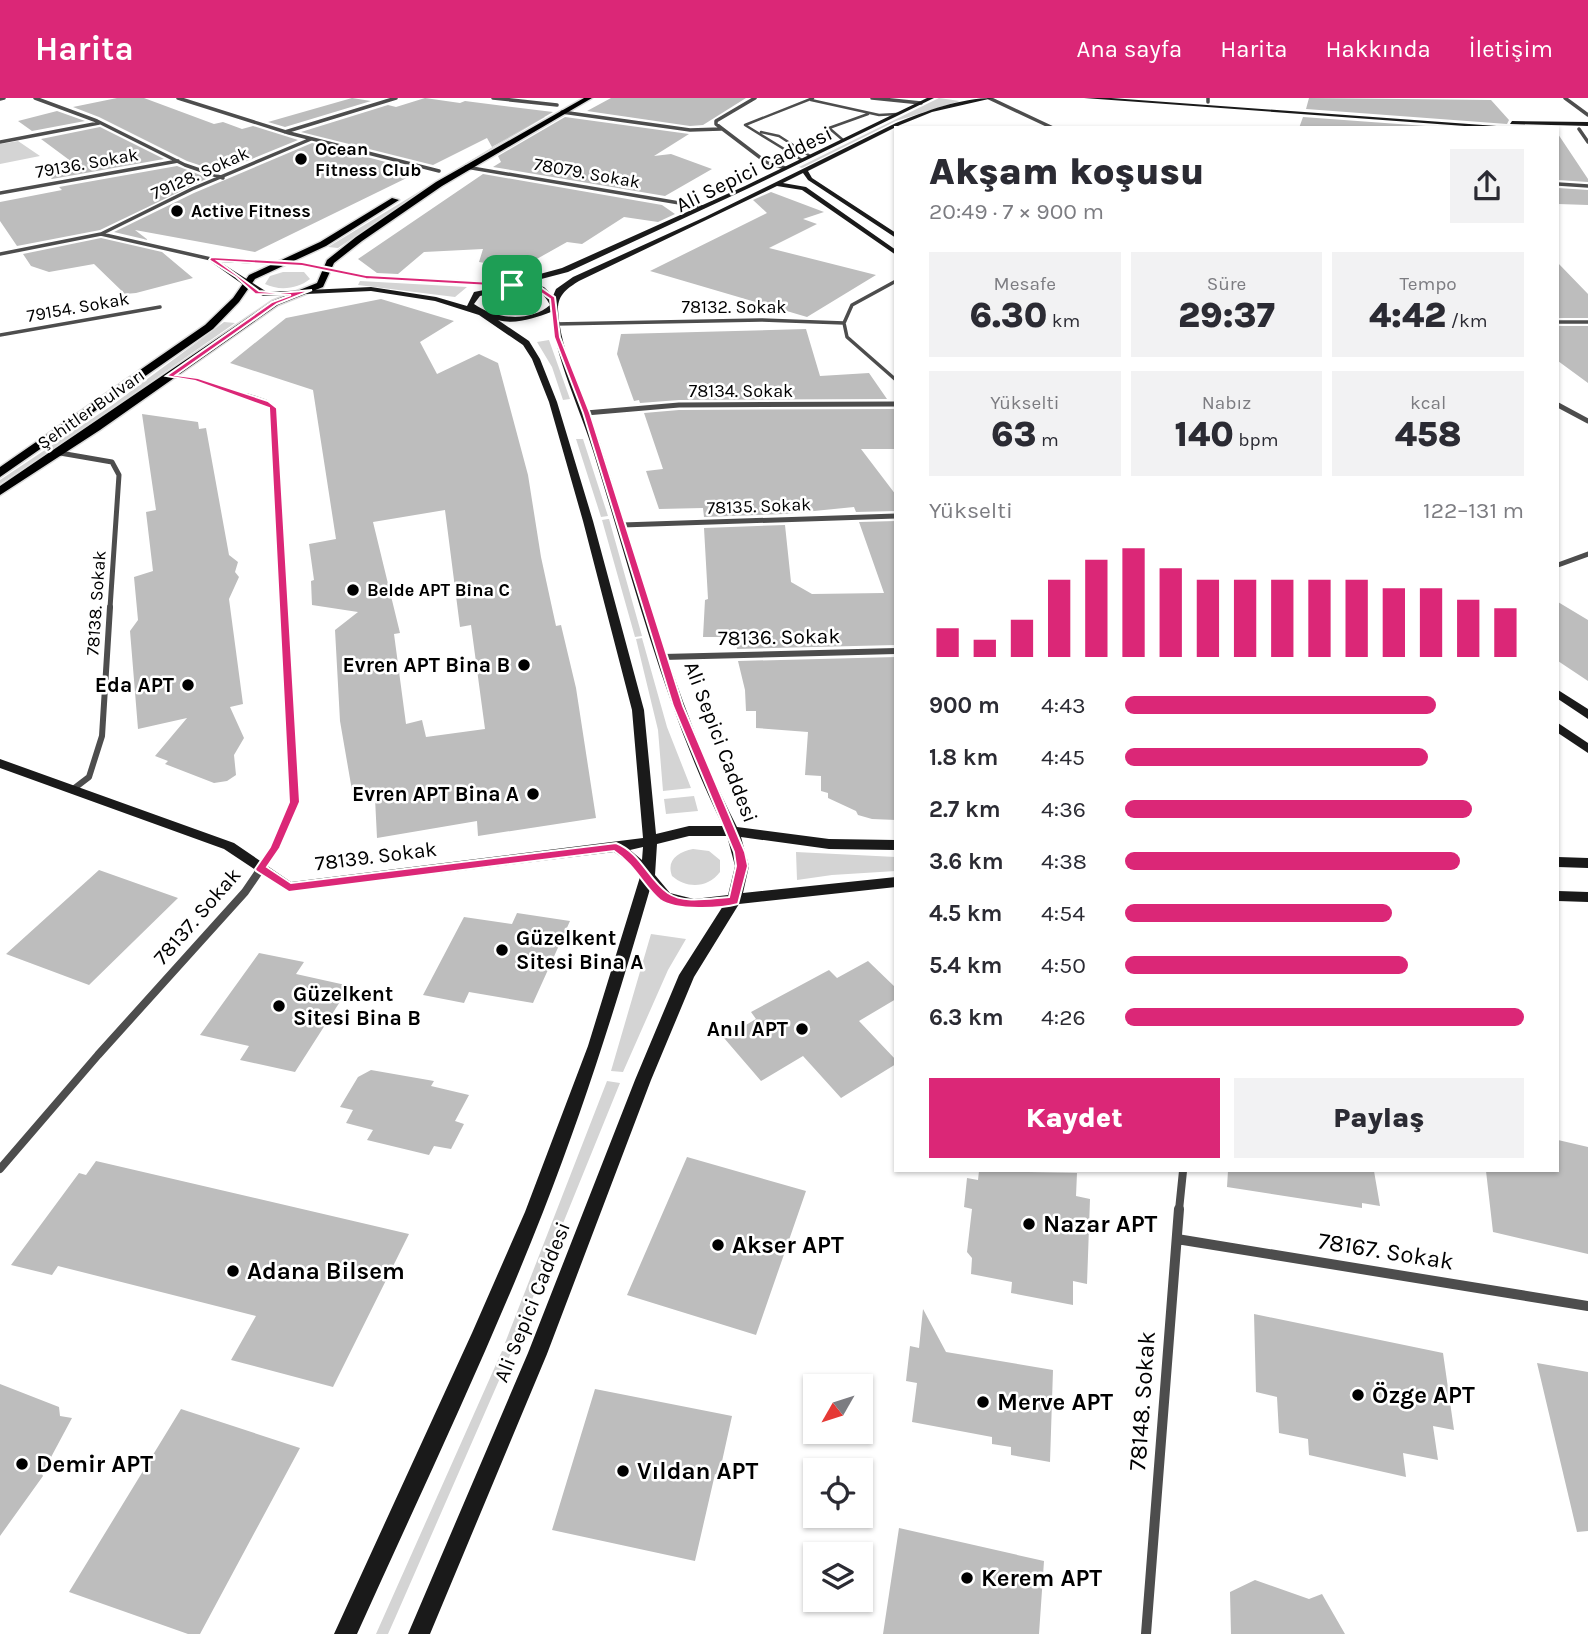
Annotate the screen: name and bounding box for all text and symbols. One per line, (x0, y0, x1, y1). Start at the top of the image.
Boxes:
text: Harita (35, 30, 134, 68)
text: Ana sayfa (1077, 35, 1182, 63)
text: Harita (1220, 35, 1287, 63)
text: Hakkında (1325, 35, 1431, 63)
text: İletişim (1469, 35, 1553, 63)
street label: Ali Sepici Caddesi (672, 121, 836, 217)
place label: Ocean Fitness Club (315, 138, 421, 181)
street label: 79128. Sokak (148, 142, 252, 204)
street label: 79136. Sokak (34, 143, 140, 183)
text: Akşam koşusu (929, 149, 1204, 194)
button: share (1450, 149, 1524, 223)
marker: Ocean Fitness Club (293, 151, 309, 167)
street label: 78079. Sokak (532, 153, 642, 193)
text: 20:49 · 7 × 900 m (929, 198, 1104, 225)
place label: Active Fitness (191, 200, 311, 222)
marker: Active Fitness (169, 203, 185, 219)
pin (482, 255, 542, 315)
icon: arrive (493, 266, 531, 304)
text: Mesafe (994, 273, 1056, 295)
text: Süre (1207, 273, 1246, 295)
text: Tempo (1400, 273, 1457, 295)
street label: 79154. Sokak (25, 287, 131, 327)
text: 6.30 (969, 295, 1047, 336)
text: 29:37 (1178, 295, 1275, 336)
text: 4:42 (1369, 295, 1446, 336)
street label: 78132. Sokak (682, 296, 786, 318)
text: km (1047, 310, 1080, 332)
text: /km (1446, 310, 1487, 332)
street label: Şehitler Bulvarı (33, 364, 149, 454)
street label: 78134. Sokak (689, 380, 793, 402)
text: Yükselti (990, 392, 1059, 414)
text: Nabız (1202, 392, 1251, 414)
text: kcal (1410, 392, 1446, 414)
text: 63 (991, 414, 1036, 455)
text: 140 (1175, 414, 1234, 455)
text: 458 (1395, 414, 1462, 455)
text: m (1036, 429, 1059, 451)
text: bpm (1234, 429, 1278, 451)
street label: 78135. Sokak (706, 493, 812, 519)
text: Yükselti (929, 497, 1013, 524)
text: 122–131 m (1423, 497, 1524, 524)
street label: 78138. Sokak (81, 550, 111, 656)
place label: Belde APT Bina C (367, 579, 510, 601)
marker: Belde APT Bina C (345, 582, 361, 598)
street label: 78136. Sokak (718, 624, 840, 650)
place label: Evren APT Bina B (342, 653, 510, 677)
marker: Evren APT Bina B (516, 657, 532, 673)
street label: Ali Sepici Caddesi (679, 658, 763, 826)
place label: Eda APT (95, 673, 175, 697)
marker: Eda APT (180, 677, 196, 693)
text: 900 m (929, 692, 1000, 719)
text: 4:43 (1041, 692, 1086, 719)
text: 1.8 km (929, 744, 998, 771)
text: 4:45 (1041, 744, 1085, 771)
place label: Evren APT Bina A (352, 782, 519, 806)
marker: Evren APT Bina A (525, 786, 541, 802)
text: 2.7 km (929, 796, 1001, 823)
text: 4:36 (1041, 796, 1086, 823)
street label: 78139. Sokak (314, 837, 438, 875)
text: 3.6 km (929, 848, 1003, 875)
text: 4:38 (1041, 848, 1087, 875)
street label: 78137. Sokak (149, 863, 246, 969)
text: 4.5 km (929, 900, 1002, 927)
text: 4:54 (1041, 900, 1085, 927)
place label: Güzelkent Sitesi Bina A (516, 926, 643, 974)
marker: Güzelkent Sitesi Bina A (494, 942, 510, 958)
text: 5.4 km (929, 952, 1002, 979)
text: 4:50 (1041, 952, 1086, 979)
place label: Güzelkent Sitesi Bina B (293, 982, 421, 1030)
marker: Güzelkent Sitesi Bina B (271, 998, 287, 1014)
text: 6.3 km (929, 1004, 1003, 1031)
text: 4:26 (1041, 1004, 1086, 1031)
place label: Anıl APT (707, 1017, 789, 1041)
marker: Anıl APT (794, 1021, 810, 1037)
button: Kaydet (929, 1078, 1220, 1158)
button: Paylaş (1234, 1078, 1524, 1158)
place label: Nazar APT (1043, 1210, 1158, 1238)
marker: Nazar APT (1021, 1216, 1037, 1232)
street label: Ali Sepici Caddesi (489, 1218, 575, 1386)
street label: 78167. Sokak (1316, 1226, 1456, 1276)
place label: Akser APT (732, 1231, 844, 1259)
marker: Akser APT (710, 1237, 726, 1253)
place label: Adana Bilsem (247, 1257, 405, 1285)
marker: Adana Bilsem (225, 1263, 241, 1279)
street label: 78148. Sokak (1123, 1330, 1161, 1472)
north arrow (803, 1374, 873, 1444)
map controls (803, 1374, 873, 1612)
place label: Özge APT (1372, 1381, 1475, 1409)
marker: Özge APT (1350, 1387, 1366, 1403)
place label: Merve APT (997, 1388, 1113, 1416)
marker: Merve APT (975, 1394, 991, 1410)
place label: Demir APT (36, 1450, 153, 1478)
marker: Demir APT (14, 1456, 30, 1472)
place label: Vıldan APT (637, 1457, 758, 1485)
button: locate (803, 1458, 873, 1528)
marker: Vıldan APT (615, 1463, 631, 1479)
button: layers (803, 1542, 873, 1612)
place label: Kerem APT (981, 1564, 1102, 1592)
marker: Kerem APT (959, 1570, 975, 1586)

